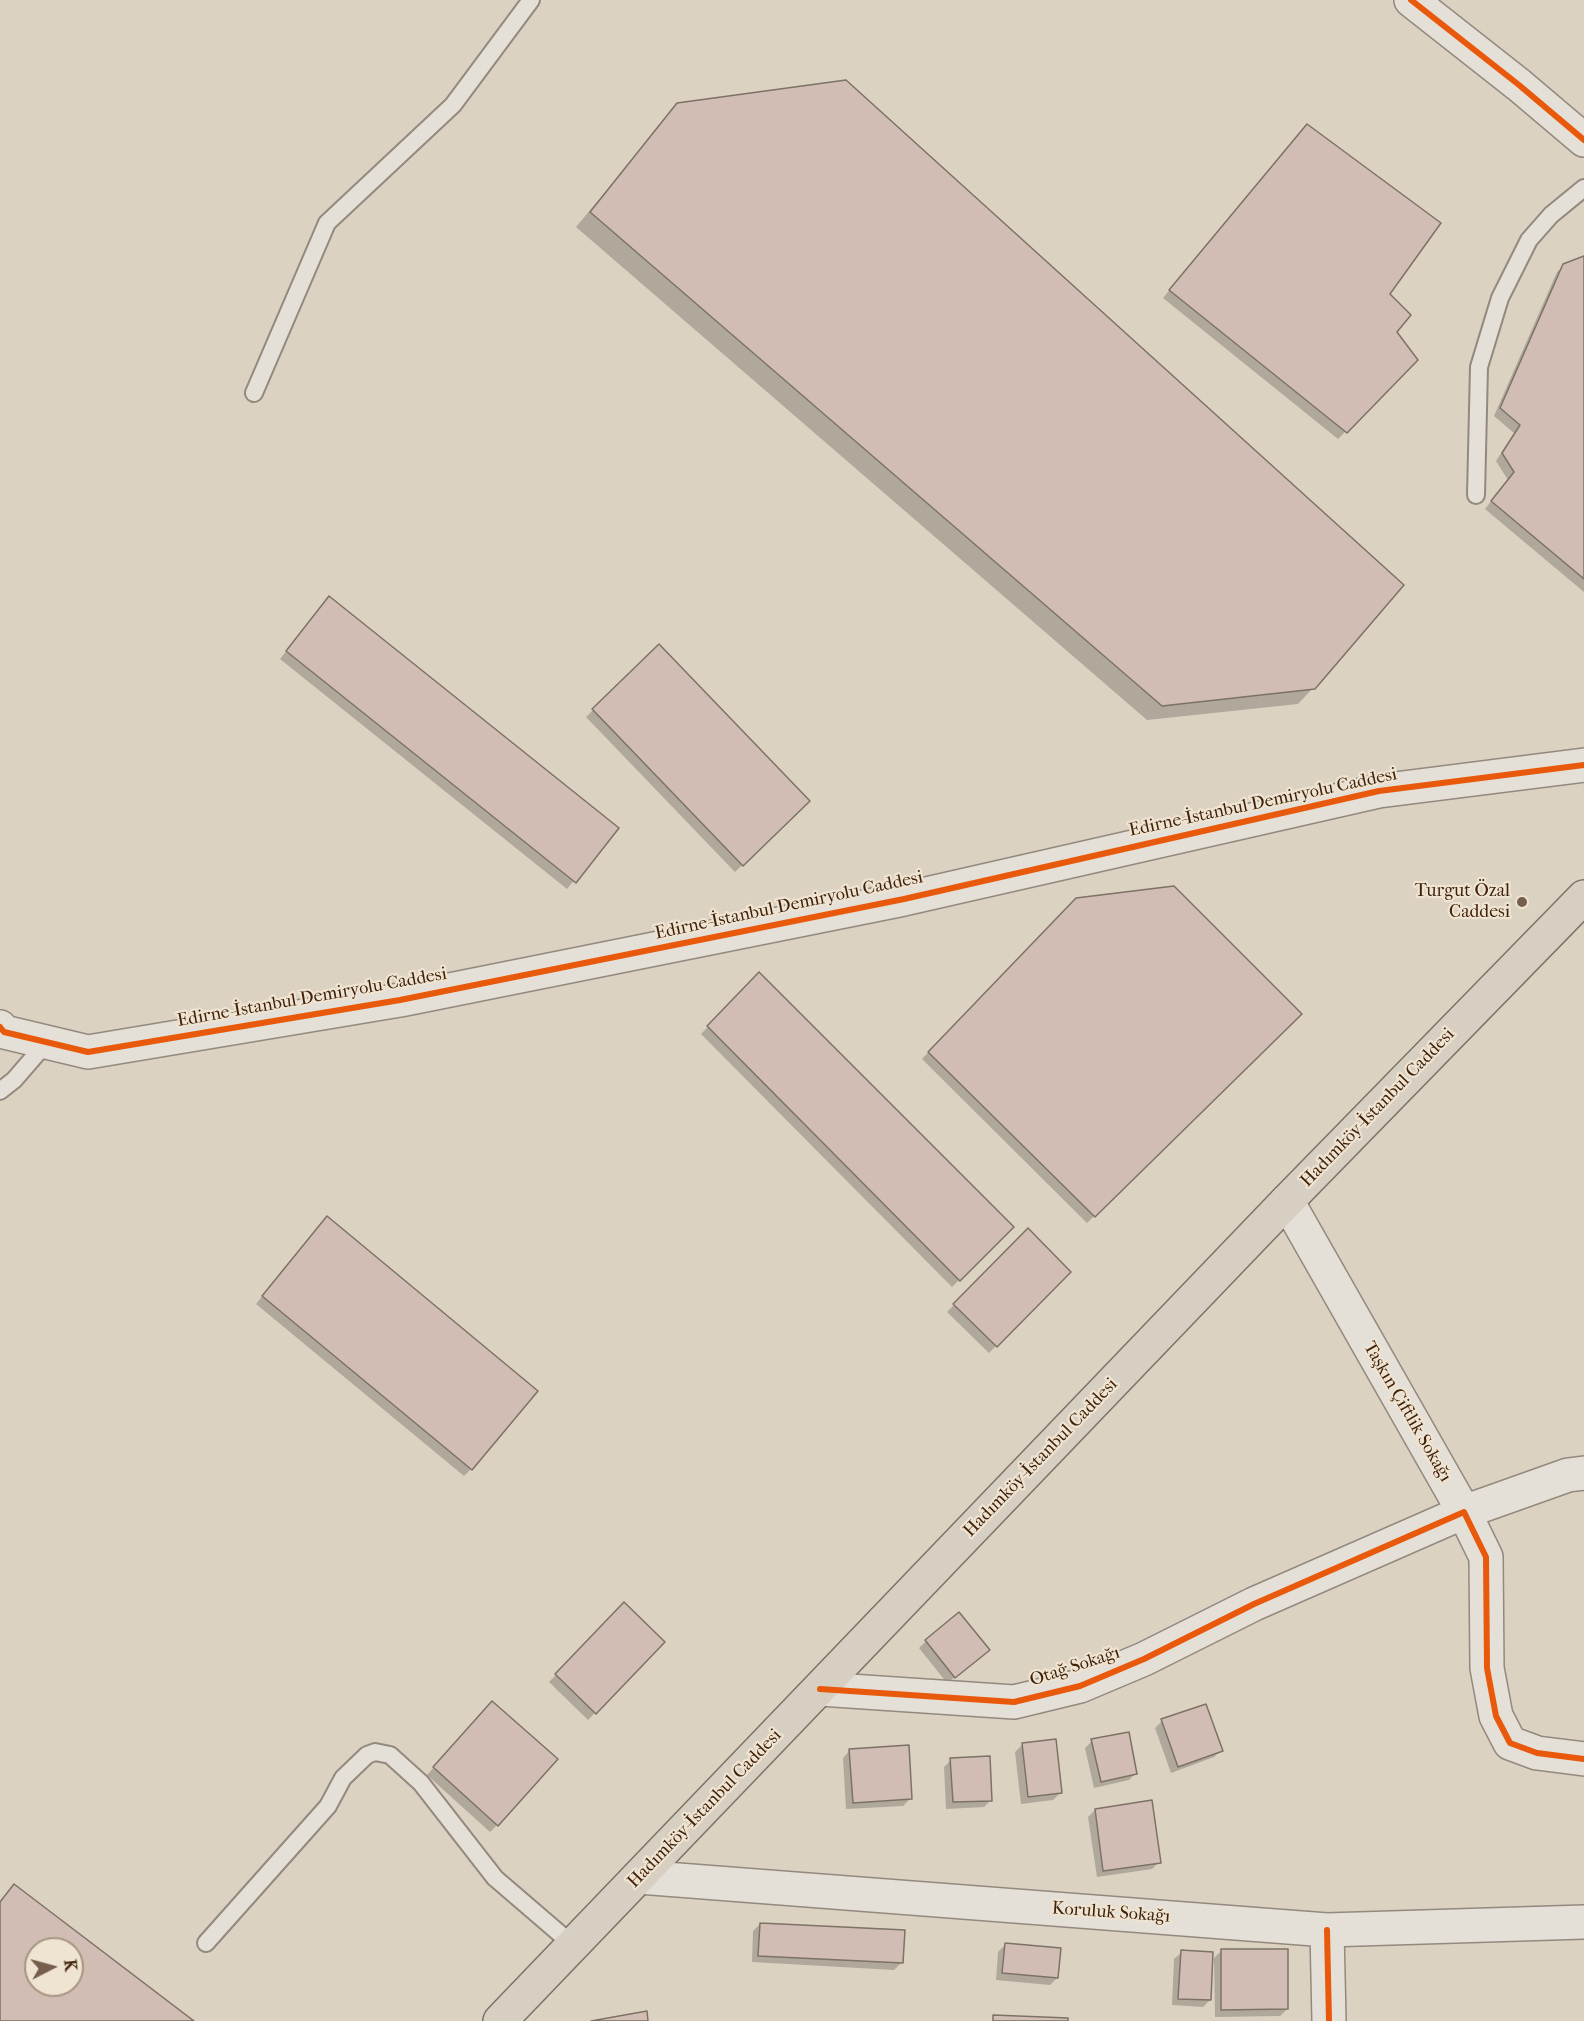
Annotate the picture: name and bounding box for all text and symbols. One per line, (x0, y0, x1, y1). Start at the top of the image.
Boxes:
street label: Edirne-İstanbul Demiryolu Caddesi (1127, 764, 1399, 842)
street label: Edirne-İstanbul Demiryolu Caddesi (653, 867, 925, 945)
place label: Turgut Özal Caddesi (1415, 881, 1510, 924)
marker: Turgut Özal Caddesi (1515, 895, 1529, 909)
street label: Edirne-İstanbul Demiryolu Caddesi (176, 964, 448, 1032)
street label: Hadımköy-İstanbul Caddesi (1296, 1024, 1460, 1192)
street label: Taşkın Çiftlik Sokağı (1358, 1338, 1456, 1486)
street label: Hadımköy-İstanbul Caddesi (959, 1374, 1123, 1542)
street label: Otağ Sokağı (1027, 1642, 1123, 1692)
street label: Hadımköy-İstanbul Caddesi (623, 1725, 787, 1893)
street label: Koruluk Sokağı (1051, 1898, 1171, 1928)
north arrow (24, 1937, 84, 1997)
text: K (60, 1958, 80, 1972)

